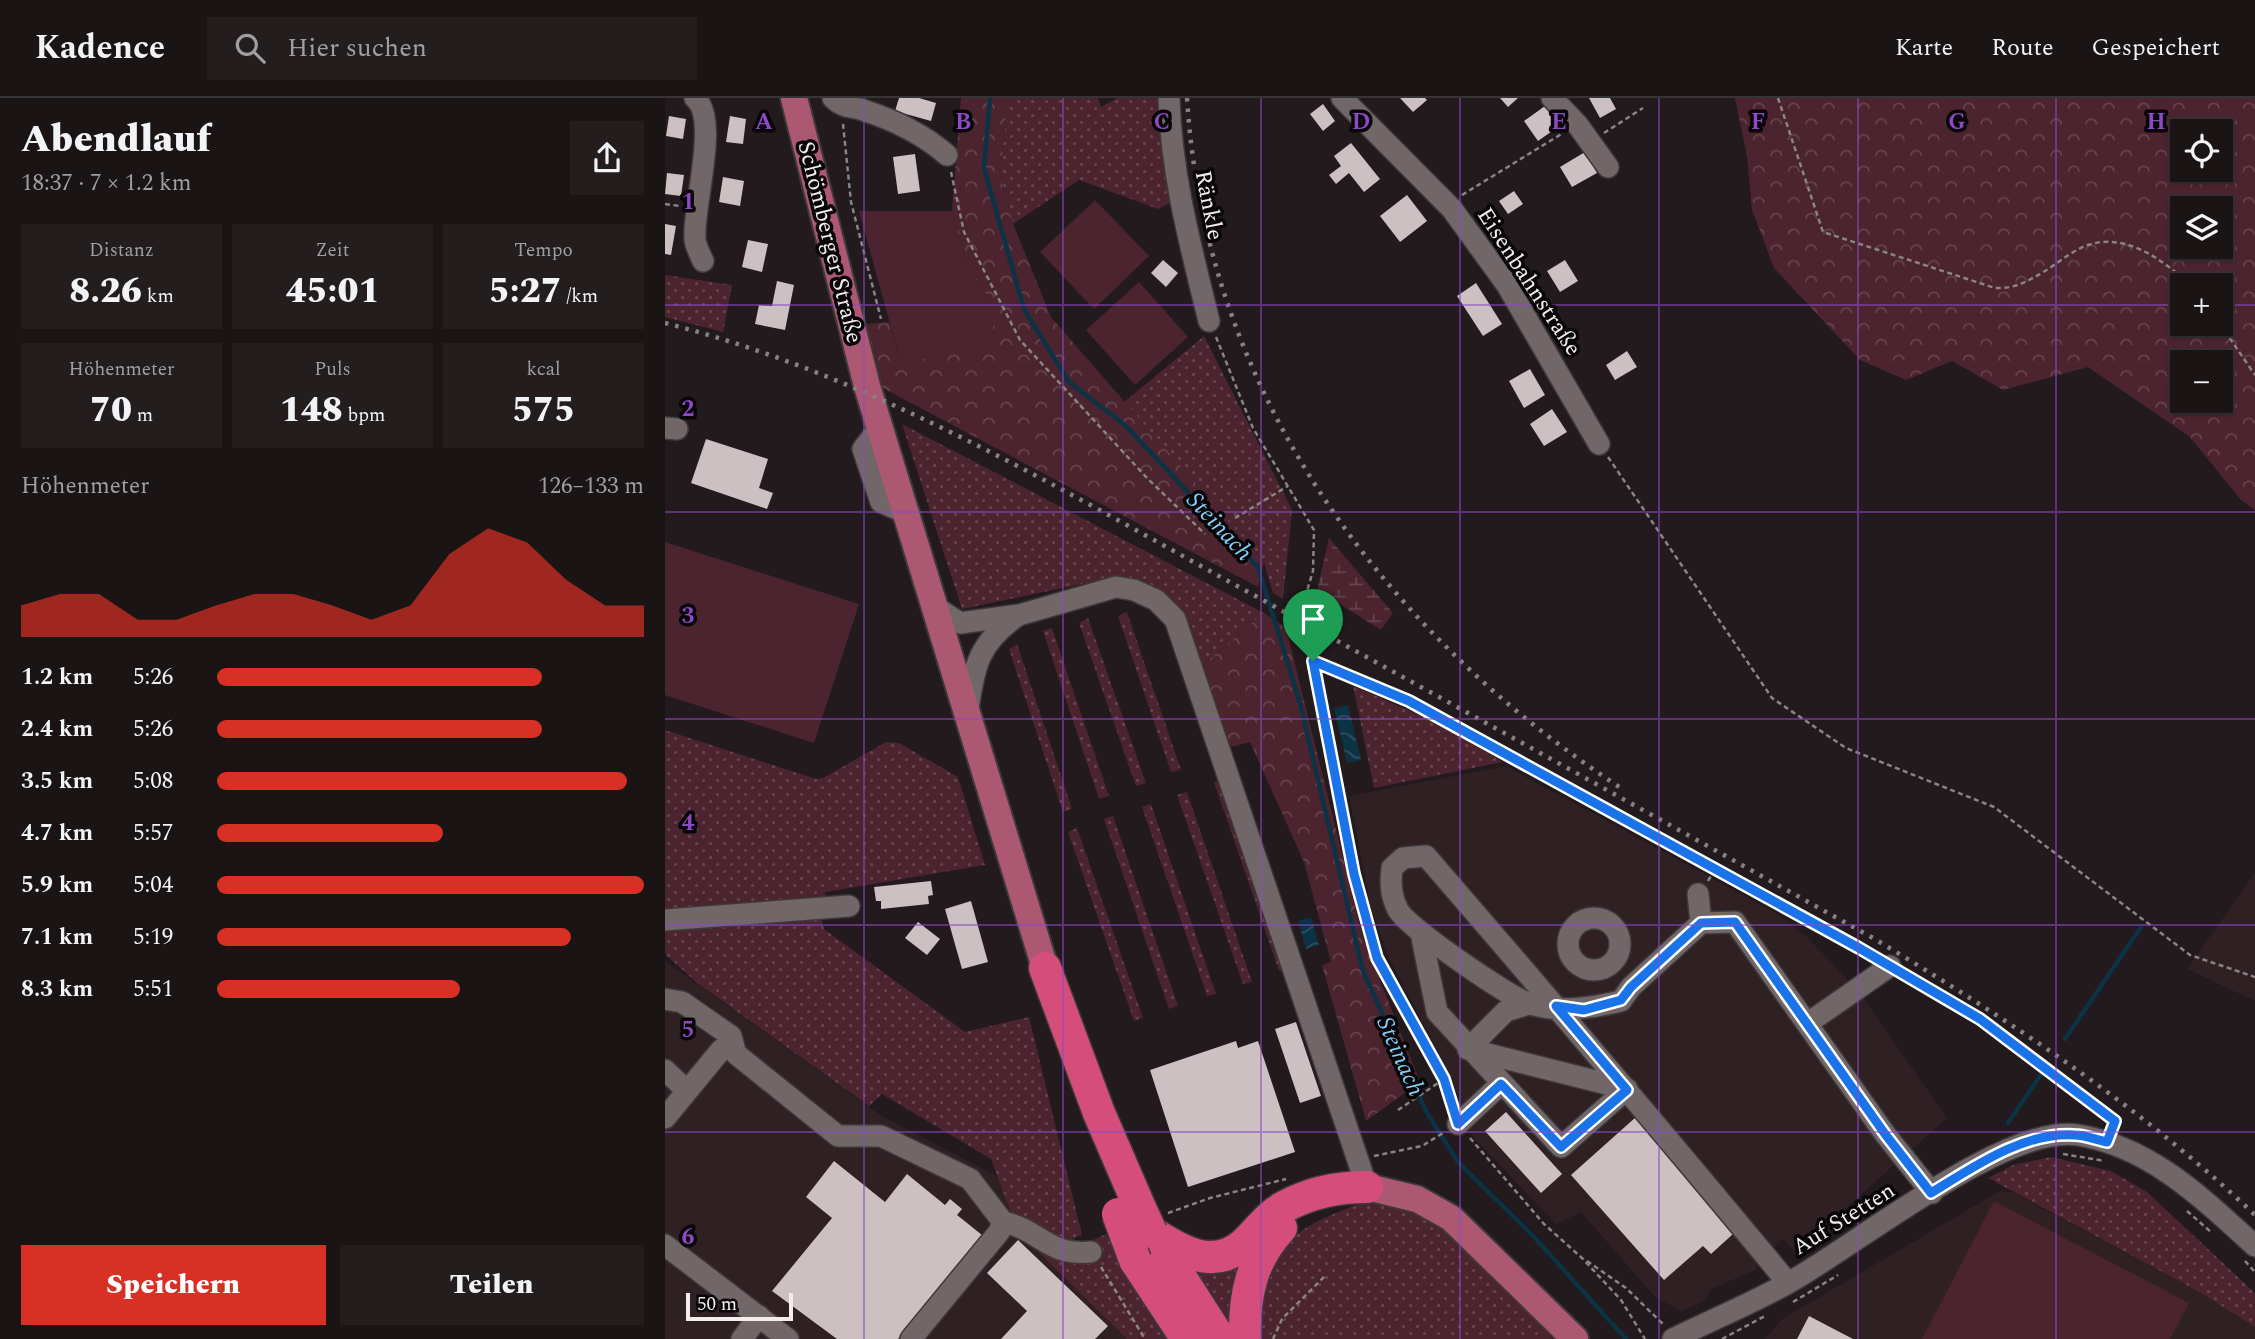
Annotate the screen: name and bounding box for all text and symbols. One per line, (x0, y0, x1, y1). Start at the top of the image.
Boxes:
search box (207, 17, 697, 80)
text: Kadence (35, 23, 165, 73)
text: Hier suchen (287, 28, 427, 68)
icon: search (231, 29, 269, 67)
text: Karte (1895, 30, 1953, 66)
text: Route (1991, 30, 2054, 66)
text: Gespeichert (2092, 30, 2220, 66)
text: A (755, 105, 773, 140)
text: B (955, 105, 971, 140)
text: C (1154, 105, 1170, 140)
text: D (1352, 105, 1370, 140)
text: E (1551, 105, 1567, 140)
text: F (1751, 105, 1765, 140)
text: G (1948, 105, 1966, 140)
text: H (2146, 105, 2166, 140)
text: Abendlauf (21, 111, 211, 169)
map controls (2170, 119, 2233, 413)
button: locate (2170, 119, 2233, 182)
button: share (570, 121, 644, 195)
street label: Schömberger Straße (788, 138, 872, 347)
text: 18:37 · 7 × 1.2 km (21, 166, 192, 201)
street label: Ränkle (1185, 167, 1232, 243)
text: 1 (682, 185, 694, 220)
button: layers (2170, 196, 2233, 259)
street label: Eisenbahnstraße (1467, 201, 1590, 363)
text: Distanz (89, 236, 154, 265)
text: Zeit (316, 236, 349, 265)
text: Tempo (514, 236, 573, 265)
text: 8.26 (69, 265, 142, 318)
text: 45:01 (286, 265, 379, 318)
text: 5:27 (489, 265, 562, 318)
button: + (2170, 273, 2233, 336)
text: km (142, 282, 174, 311)
text: /km (562, 282, 598, 311)
button: − (2170, 350, 2233, 413)
text: Höhenmeter (69, 355, 174, 384)
text: Puls (314, 355, 351, 384)
text: kcal (526, 355, 561, 384)
text: 70 (90, 384, 132, 437)
text: 148 (280, 384, 343, 437)
text: 575 (512, 384, 575, 437)
text: 2 (682, 392, 695, 427)
text: m (132, 401, 153, 430)
text: bpm (343, 401, 385, 430)
text: Höhenmeter (21, 469, 149, 504)
text: 126–133 m (538, 469, 644, 504)
water label: Steinach (1177, 484, 1261, 570)
pin (1283, 589, 1343, 661)
text: 3 (682, 599, 695, 634)
icon: arrive (1294, 600, 1332, 638)
text: 1.2 km (21, 660, 93, 695)
text: 5:26 (133, 660, 173, 695)
text: 2.4 km (21, 712, 93, 747)
text: 5:26 (133, 712, 173, 747)
text: 3.5 km (21, 764, 93, 799)
text: 5:08 (133, 764, 173, 799)
text: 4 (682, 806, 695, 841)
text: 4.7 km (21, 816, 93, 851)
text: 5:57 (133, 816, 173, 851)
text: 5.9 km (21, 868, 93, 903)
text: 5:04 (133, 868, 173, 903)
text: 7.1 km (21, 920, 93, 955)
text: 5:19 (133, 920, 173, 955)
text: 8.3 km (21, 972, 93, 1007)
text: 5:51 (133, 972, 173, 1007)
water label: Steinach (1367, 1011, 1434, 1102)
text: 5 (682, 1013, 694, 1048)
street label: Auf Stetten (1785, 1174, 1902, 1265)
text: 6 (682, 1220, 695, 1255)
button: Speichern (21, 1245, 326, 1325)
button: Teilen (340, 1245, 644, 1325)
scale bar (686, 1290, 793, 1322)
text: 50 m (697, 1290, 737, 1319)

